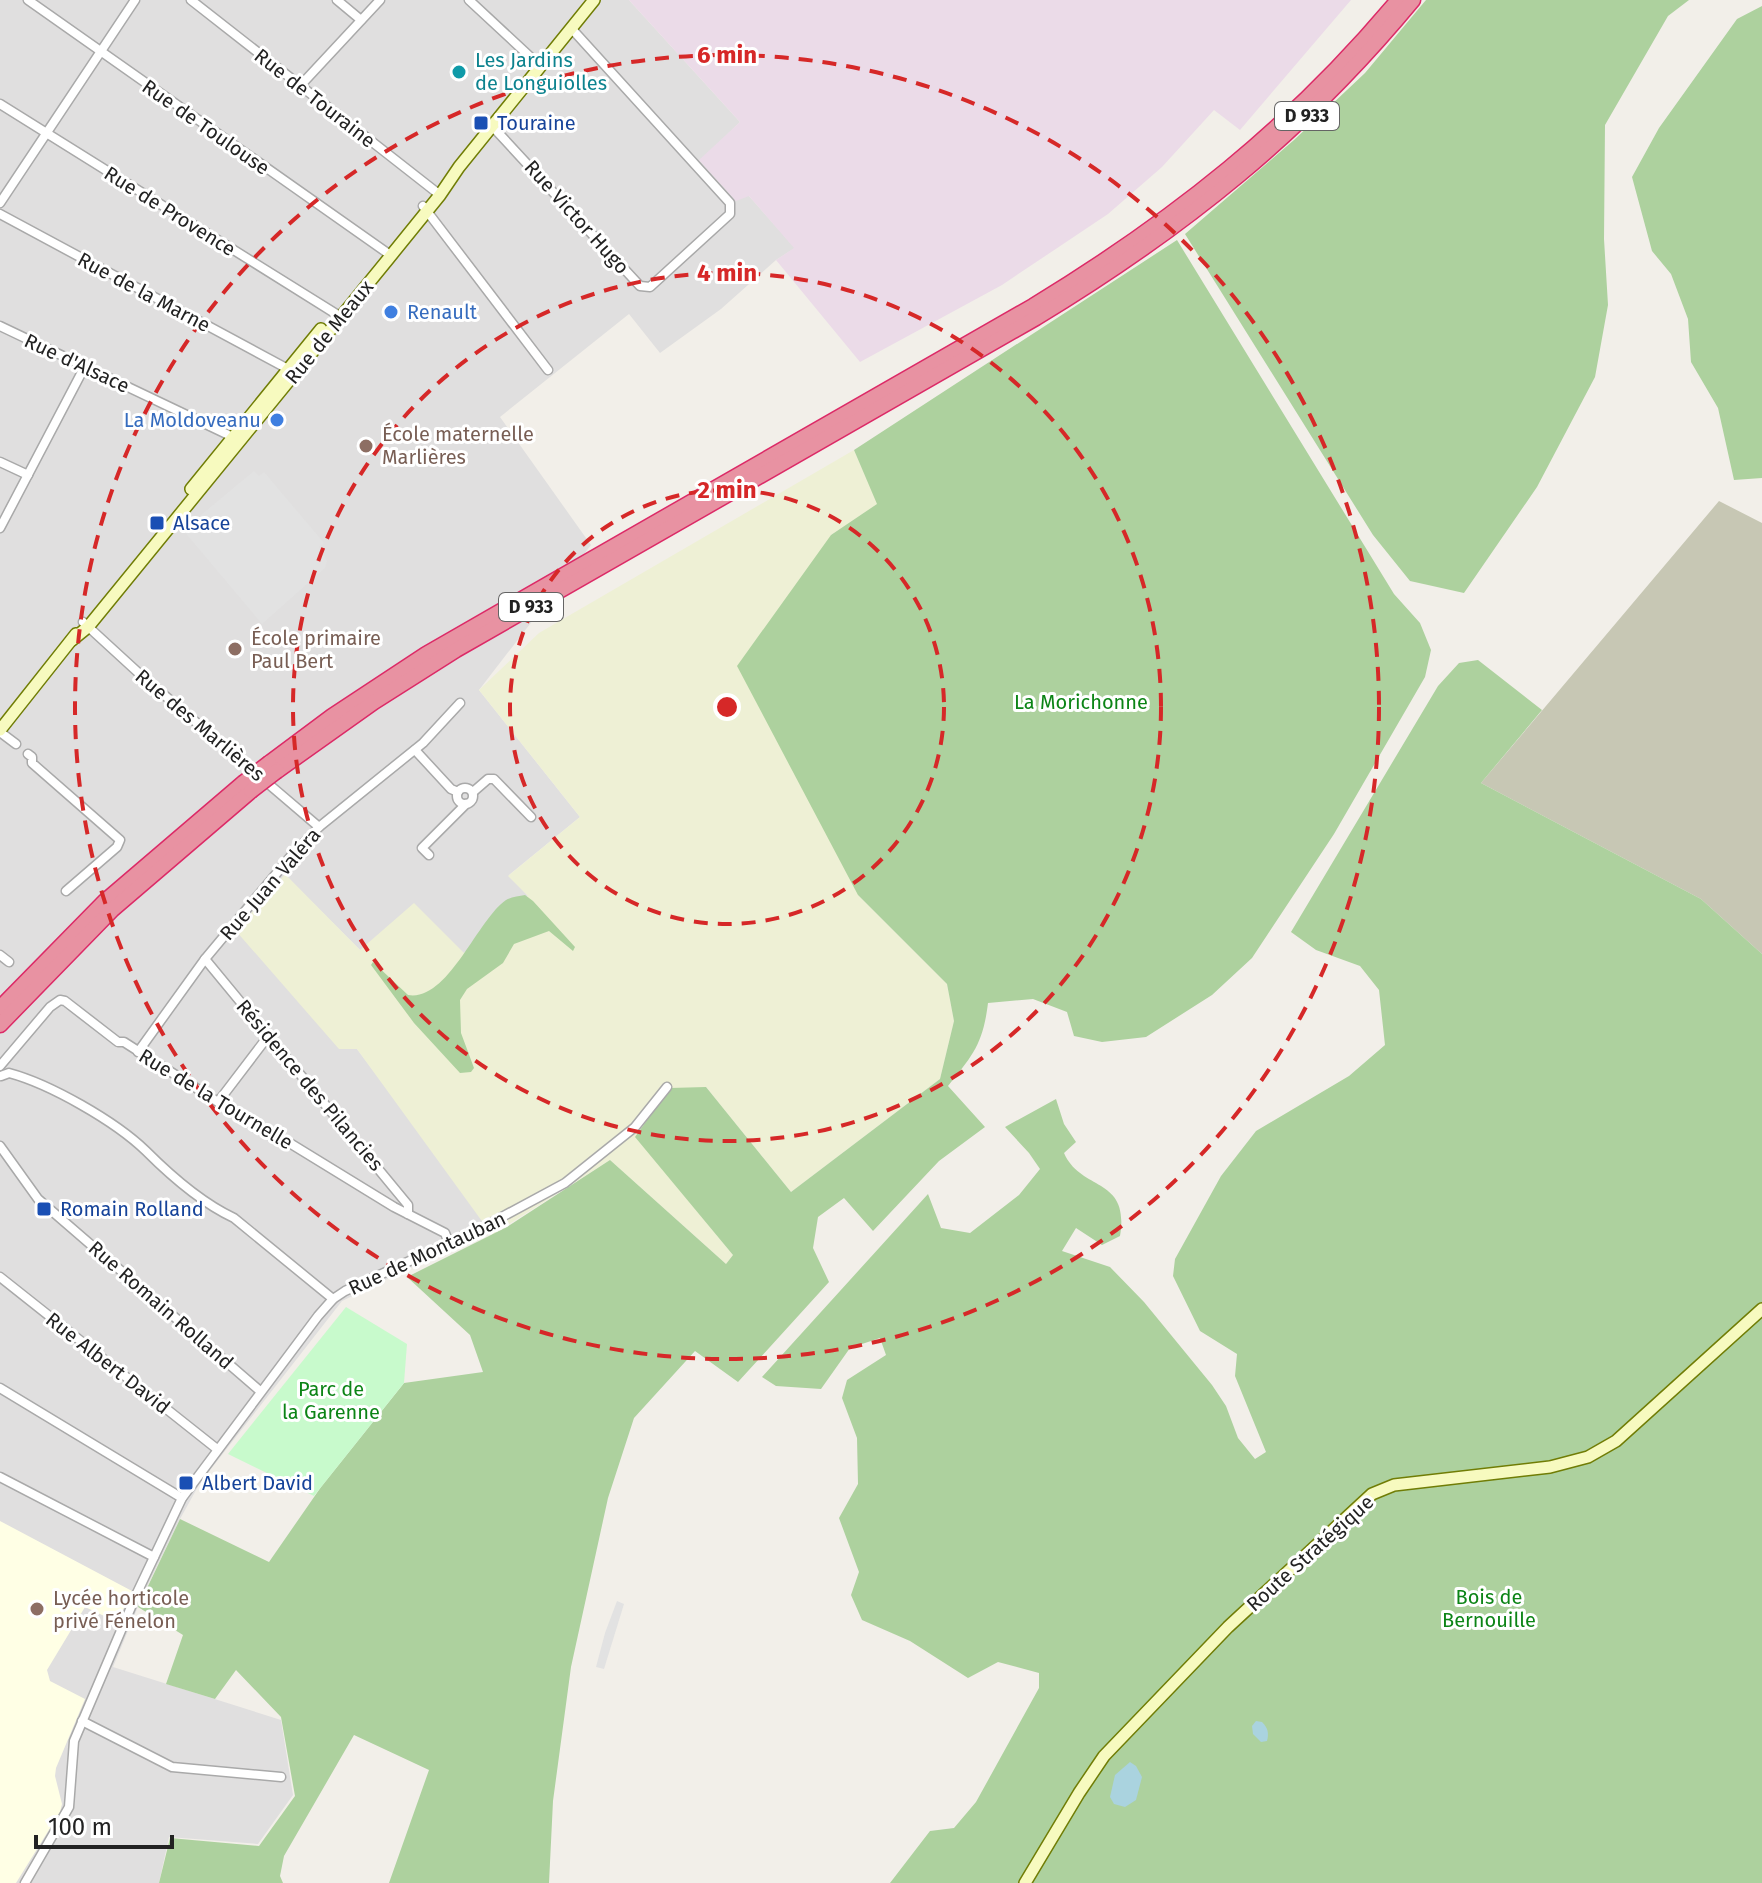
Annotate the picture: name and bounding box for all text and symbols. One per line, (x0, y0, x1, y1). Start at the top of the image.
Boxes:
text: 6 min (697, 41, 757, 69)
street label: Rue de Touraine (250, 43, 380, 153)
place label: Les Jardins de Longuiolles (475, 48, 607, 95)
marker: Les Jardins de Longuiolles (450, 63, 468, 81)
street label: Rue de Toulouse (138, 74, 274, 180)
road number: D 933 (1275, 102, 1339, 130)
place label: Touraine (497, 111, 576, 135)
marker: Touraine (472, 114, 490, 132)
street label: Rue Victor Hugo (520, 155, 634, 279)
street label: Rue de Provence (100, 161, 240, 261)
street label: Rue de la Marne (74, 247, 214, 337)
text: 4 min (697, 259, 757, 287)
street label: Rue de Meaux (280, 275, 378, 389)
place label: Renault (407, 300, 478, 324)
marker: Renault (382, 303, 400, 321)
street label: Rue d'Alsace (21, 328, 133, 398)
place label: La Moldoveanu (124, 408, 261, 432)
marker: La Moldoveanu (268, 411, 286, 429)
place label: École maternelle Marlières (382, 422, 534, 469)
marker: École maternelle Marlières (357, 437, 375, 455)
text: 2 min (698, 476, 757, 504)
place label: Alsace (173, 511, 230, 535)
marker: Alsace (148, 514, 166, 532)
road number: D 933 (499, 593, 563, 621)
place label: École primaire Paul Bert (251, 626, 381, 673)
marker: École primaire Paul Bert (226, 640, 244, 658)
street label: Rue des Marlières (130, 664, 270, 786)
park label: La Morichonne (1014, 690, 1148, 714)
centre of rings (713, 693, 741, 721)
street label: Rue Juan Valéra (215, 823, 325, 945)
street label: Résidence des Pilancies (231, 994, 389, 1176)
street label: Rue de la Tournelle (135, 1044, 297, 1154)
place label: Romain Rolland (60, 1197, 204, 1221)
marker: Romain Rolland (35, 1200, 53, 1218)
street label: Rue de Montauban (344, 1206, 510, 1300)
street label: Rue Romain Rolland (84, 1236, 238, 1374)
street label: Rue Albert David (41, 1307, 175, 1419)
park label: Parc de la Garenne (282, 1377, 380, 1424)
place label: Albert David (202, 1471, 313, 1495)
marker: Albert David (177, 1474, 195, 1492)
street label: Route Stratégique (1242, 1490, 1378, 1616)
park label: Bois de Bernouille (1442, 1585, 1536, 1632)
place label: Lycée horticole privé Fénelon (53, 1586, 189, 1633)
marker: Lycée horticole privé Fénelon (28, 1600, 46, 1618)
scale bar (36, 1799, 172, 1849)
text: 100 m (48, 1813, 112, 1841)

